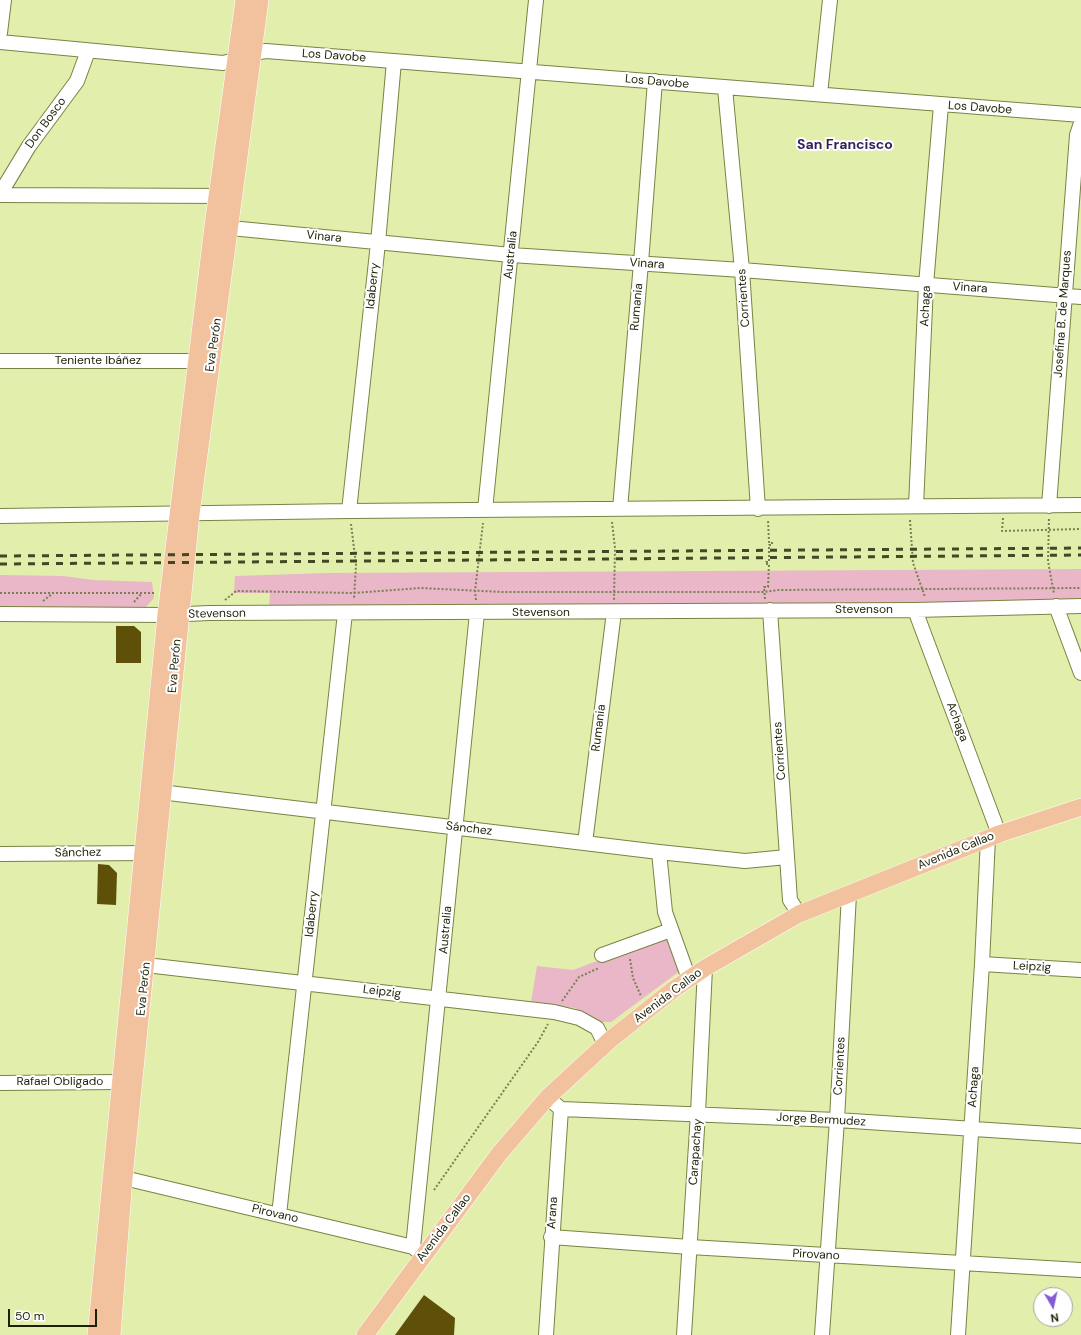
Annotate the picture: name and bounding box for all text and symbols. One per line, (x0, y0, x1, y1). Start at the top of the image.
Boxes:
street label: Los Davobe (301, 47, 367, 65)
street label: Los Davobe (624, 72, 690, 92)
street label: Don Bosco (23, 95, 69, 151)
street label: Los Davobe (947, 99, 1013, 117)
district label: San Francisco (797, 137, 893, 153)
street label: Vinara (306, 228, 342, 246)
street label: Australia (501, 230, 521, 280)
street label: Josefina B. de Marques (1051, 250, 1075, 378)
street label: Vinara (629, 256, 665, 272)
street label: Idaberry (363, 262, 383, 310)
street label: Corrientes (735, 268, 753, 328)
street label: Vinara (952, 280, 988, 296)
street label: Rumania (628, 283, 646, 331)
street label: Achaga (918, 285, 934, 327)
street label: Eva Perón (203, 317, 225, 373)
street label: Teniente Ibáñez (55, 354, 141, 368)
street label: Stevenson (835, 603, 893, 617)
street label: Stevenson (188, 606, 246, 622)
street label: Stevenson (512, 606, 570, 620)
street label: Eva Perón (165, 638, 185, 694)
street label: Achaga (943, 700, 971, 744)
street label: Rumania (589, 704, 609, 752)
street label: Corrientes (771, 721, 789, 781)
street label: Sánchez (445, 819, 493, 839)
street label: Avenida Callao (916, 829, 996, 873)
street label: Sánchez (55, 845, 101, 861)
street label: Idaberry (302, 890, 322, 938)
street label: Australia (437, 905, 455, 955)
street label: Leipzig (1012, 959, 1052, 975)
street label: Eva Perón (134, 961, 154, 1017)
street label: Avenida Callao (631, 966, 705, 1026)
street label: Leipzig (362, 983, 402, 1001)
street label: Corrientes (831, 1036, 849, 1096)
street label: Achaga (965, 1066, 983, 1108)
street label: Rafael Obligado (17, 1075, 103, 1089)
street label: Jorge Bermudez (776, 1110, 866, 1130)
street label: Carapachay (686, 1118, 706, 1186)
street label: Avenida Callao (414, 1191, 474, 1265)
street label: Arana (545, 1196, 561, 1230)
street label: Pirovano (250, 1202, 300, 1226)
street label: Pirovano (792, 1247, 840, 1263)
north arrow (1033, 1287, 1073, 1327)
scale bar (10, 1301, 99, 1327)
text: 50 m (15, 1308, 44, 1324)
text: N (1050, 1310, 1060, 1325)

